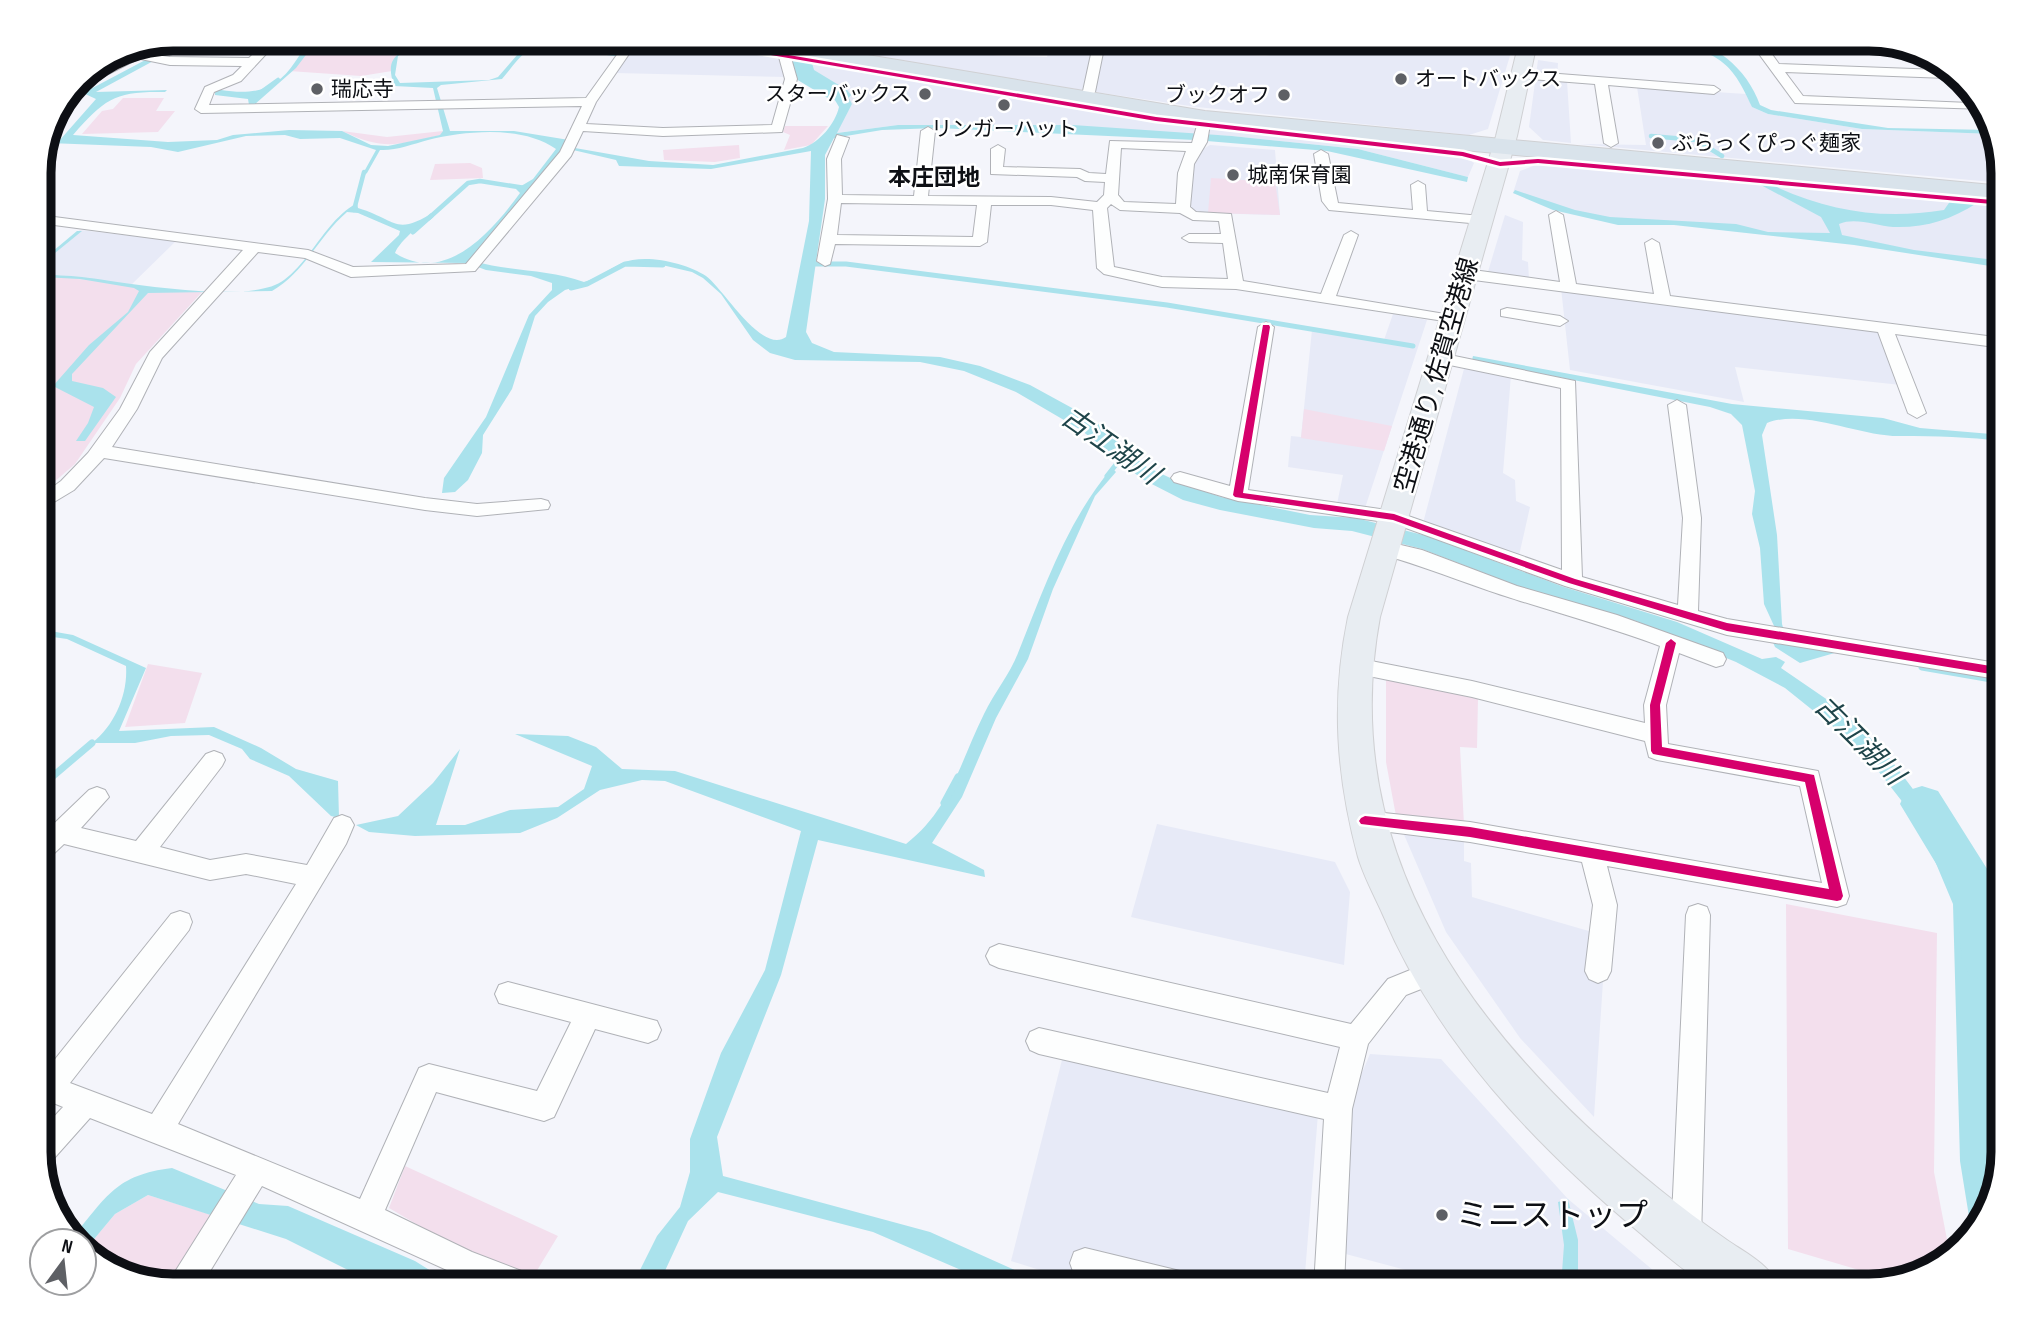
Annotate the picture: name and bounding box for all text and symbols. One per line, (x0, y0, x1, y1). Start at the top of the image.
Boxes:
place label: オートバックス (1415, 67, 1561, 92)
marker: オートバックス (1393, 71, 1409, 87)
place label: 瑞応寺 (331, 77, 394, 102)
marker: 瑞応寺 (309, 81, 325, 97)
place label: スターバックス (765, 82, 911, 107)
place label: ブックオフ (1165, 83, 1270, 108)
marker: スターバックス (917, 86, 933, 102)
marker: ブックオフ (1276, 87, 1292, 103)
marker: リンガーハット (996, 97, 1012, 113)
place label: リンガーハット (931, 117, 1077, 142)
place label: ぶらっくぴっぐ麺家 (1672, 131, 1861, 156)
marker: ぶらっくぴっぐ麺家 (1650, 135, 1666, 151)
place label: 城南保育園 (1247, 163, 1352, 188)
district label: 本庄団地 (888, 164, 980, 192)
marker: 城南保育園 (1225, 167, 1241, 183)
street label: 空港通り, 佐賀空港線 (1389, 254, 1486, 497)
water label: 古江湖川 (1055, 401, 1168, 494)
water label: 古江湖川 (1808, 690, 1912, 794)
place label: ミニストップ (1456, 1197, 1648, 1236)
marker: ミニストップ (1434, 1207, 1450, 1223)
north arrow (28, 1227, 98, 1297)
text: N (59, 1235, 75, 1259)

